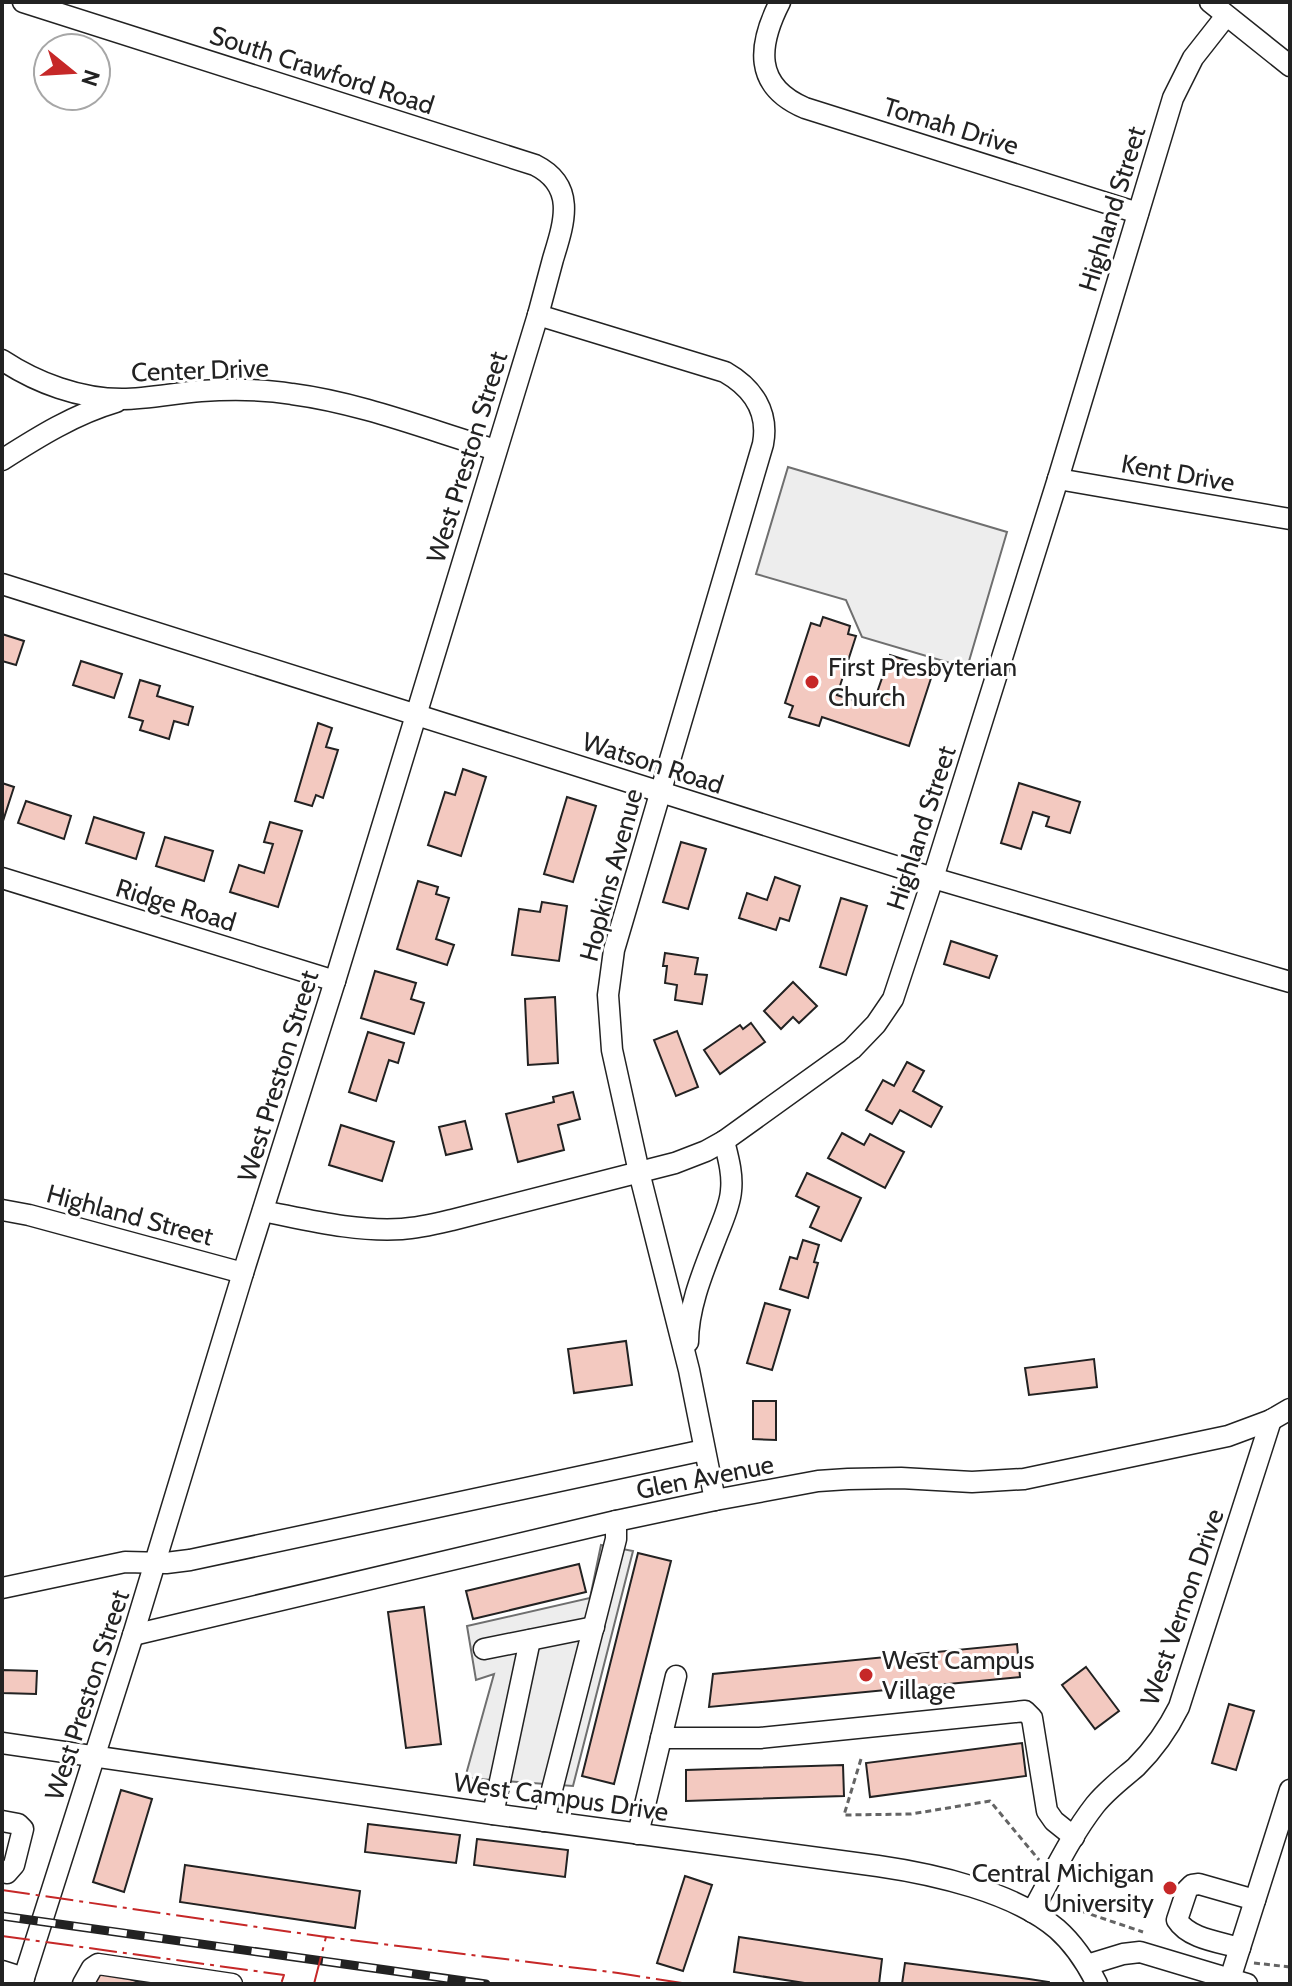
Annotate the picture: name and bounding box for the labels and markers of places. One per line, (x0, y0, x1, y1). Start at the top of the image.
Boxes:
place label: First Presbyterian Church (828, 651, 1017, 713)
marker: First Presbyterian Church (803, 673, 821, 691)
place label: West Campus Village (882, 1644, 1035, 1706)
marker: West Campus Village (857, 1666, 875, 1684)
place label: Central Michigan University (972, 1857, 1154, 1919)
marker: Central Michigan University (1161, 1879, 1179, 1897)

